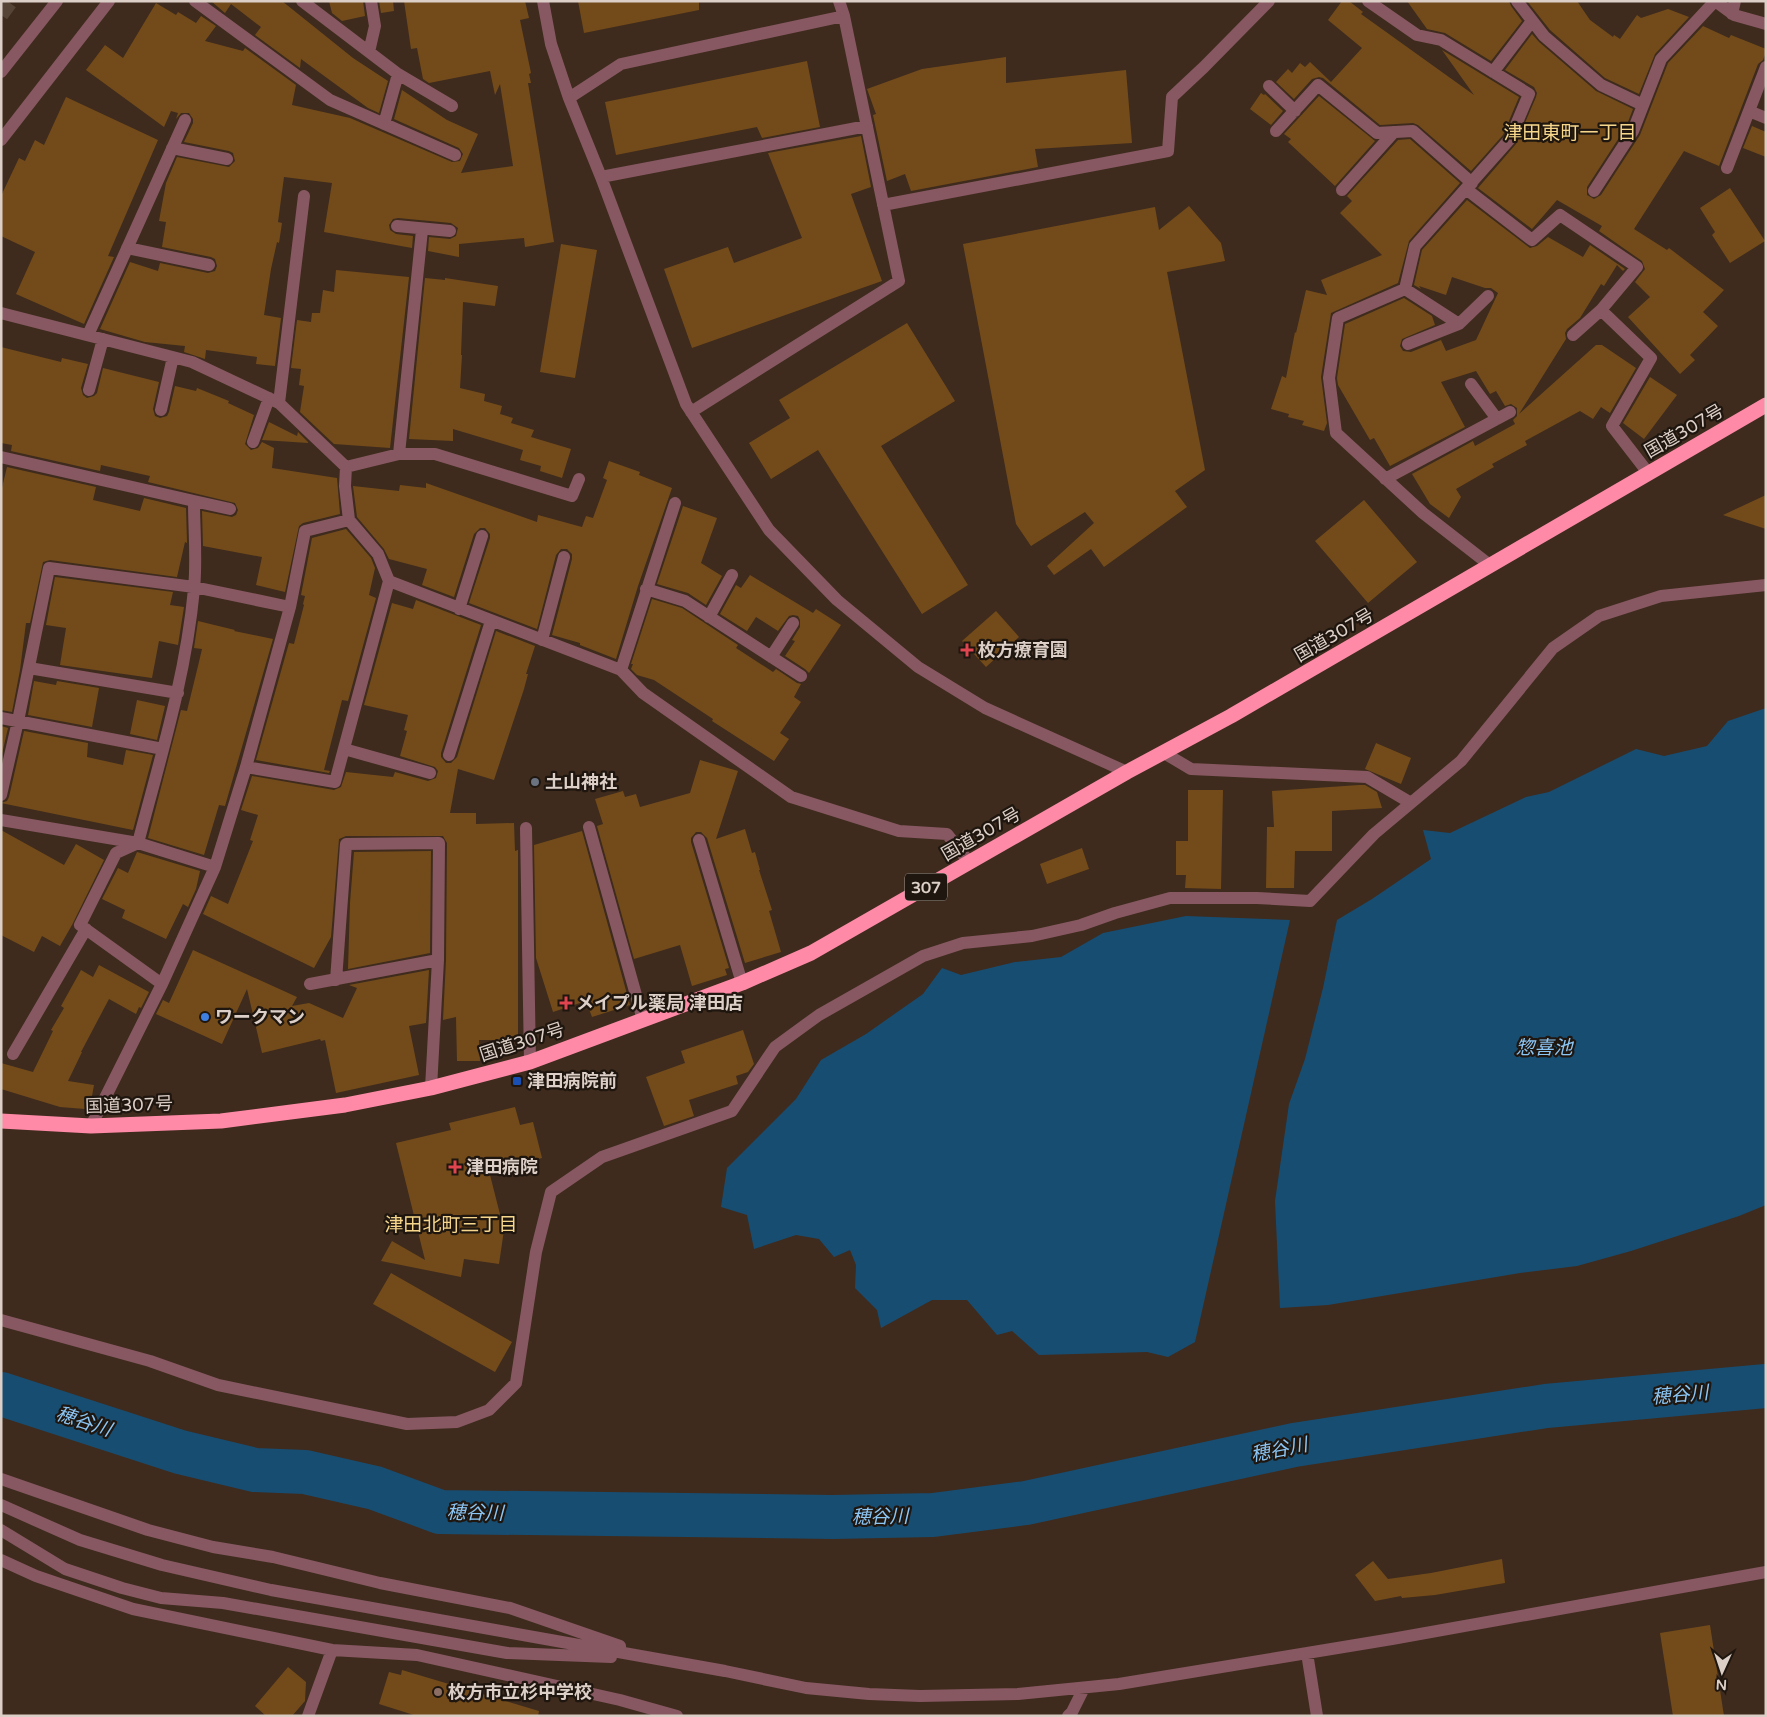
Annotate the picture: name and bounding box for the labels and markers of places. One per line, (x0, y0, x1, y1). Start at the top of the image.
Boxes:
place label: 枚方療育園 (978, 639, 1068, 661)
marker: 枚方療育園 (960, 643, 974, 657)
place label: 土山神社 (545, 771, 617, 793)
marker: 土山神社 (529, 776, 541, 788)
place label: メイプル薬局 津田店 (576, 992, 743, 1014)
marker: メイプル薬局 津田店 (560, 997, 572, 1009)
place label: ワークマン (215, 1006, 305, 1028)
marker: ワークマン (199, 1011, 211, 1023)
place label: 津田病院前 (527, 1070, 617, 1092)
marker: 津田病院前 (511, 1075, 523, 1087)
place label: 津田病院 (466, 1156, 538, 1178)
marker: 津田病院 (448, 1160, 462, 1174)
place label: 枚方市立杉中学校 (448, 1681, 592, 1703)
marker: 枚方市立杉中学校 (432, 1686, 444, 1698)

